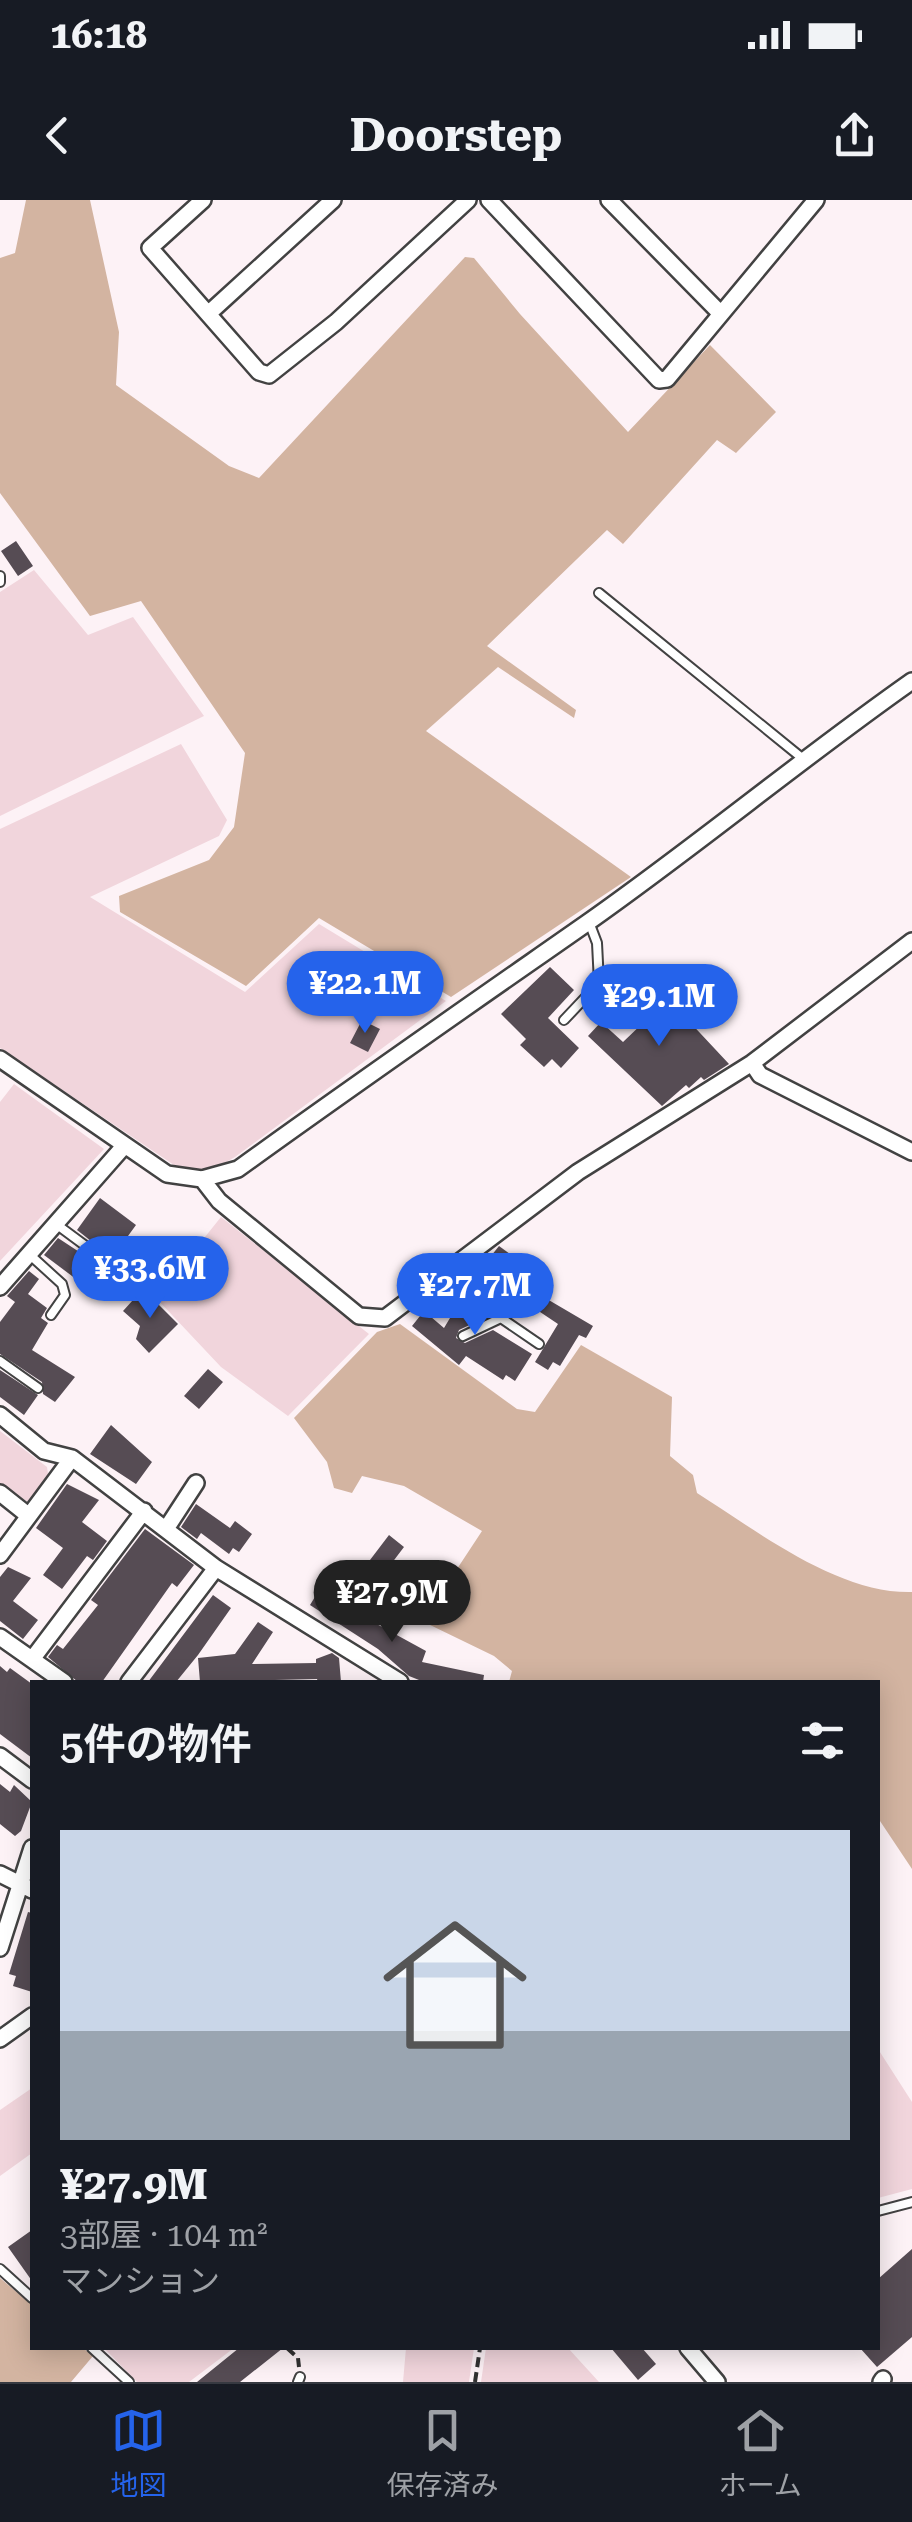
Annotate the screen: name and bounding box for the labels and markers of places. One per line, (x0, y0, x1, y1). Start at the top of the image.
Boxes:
pin: ¥22.1M (284, 951, 446, 1036)
pin: ¥29.1M (578, 964, 740, 1049)
pin: ¥33.6M (69, 1236, 231, 1321)
pin: ¥27.7M (394, 1253, 556, 1338)
pin: ¥27.9M (311, 1560, 473, 1645)

